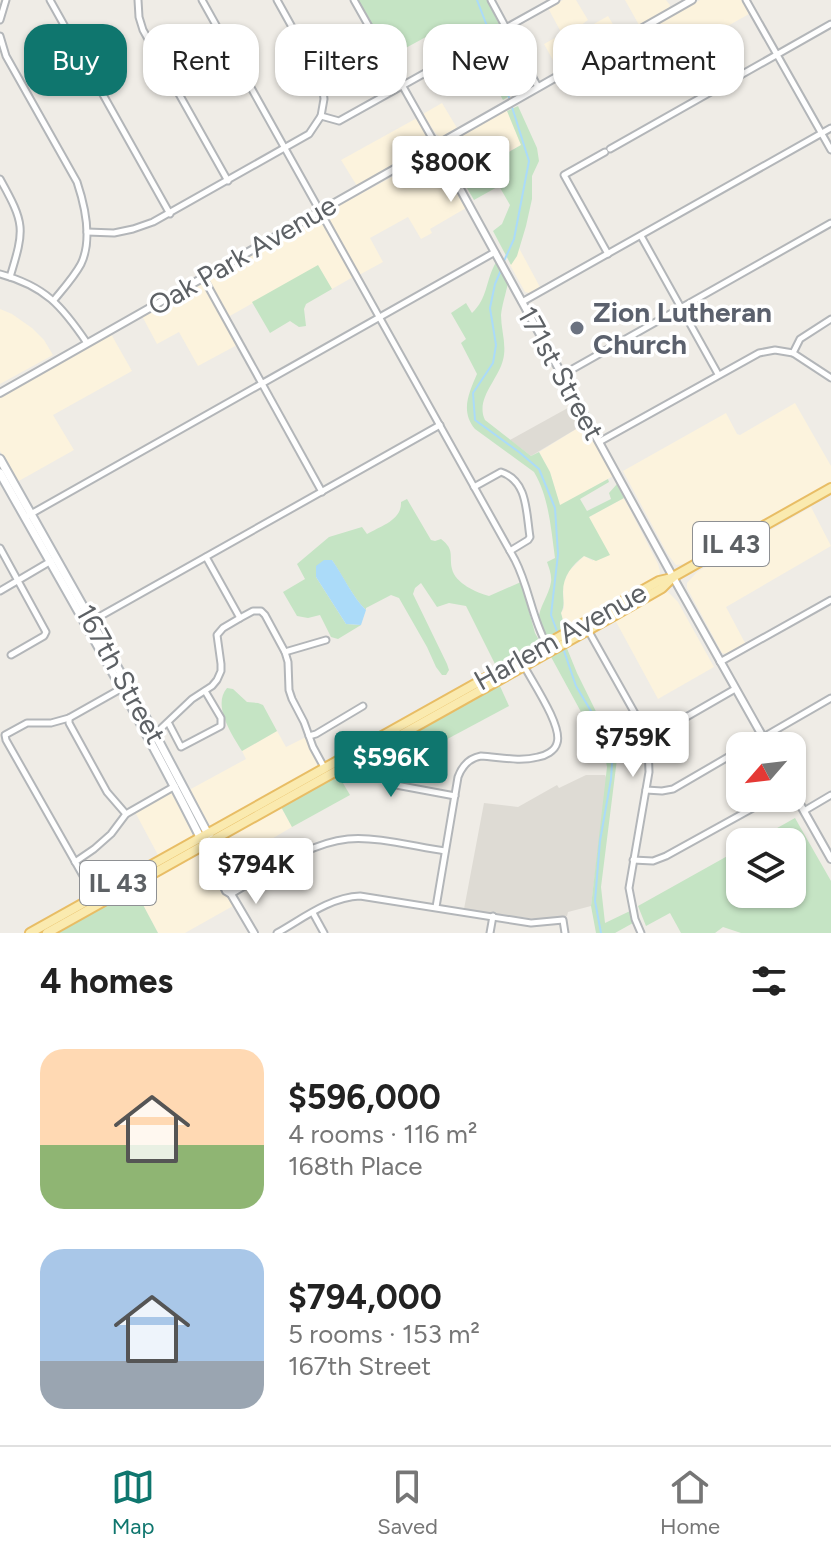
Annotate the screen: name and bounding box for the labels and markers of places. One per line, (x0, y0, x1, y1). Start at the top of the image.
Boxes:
pin: $800K (395, 136, 507, 204)
place label: Zion Lutheran Church (593, 295, 772, 361)
marker: Zion Lutheran Church (568, 319, 586, 337)
pin: $759K (577, 711, 689, 779)
pin: $596K (335, 731, 447, 799)
pin: $794K (200, 838, 312, 906)

